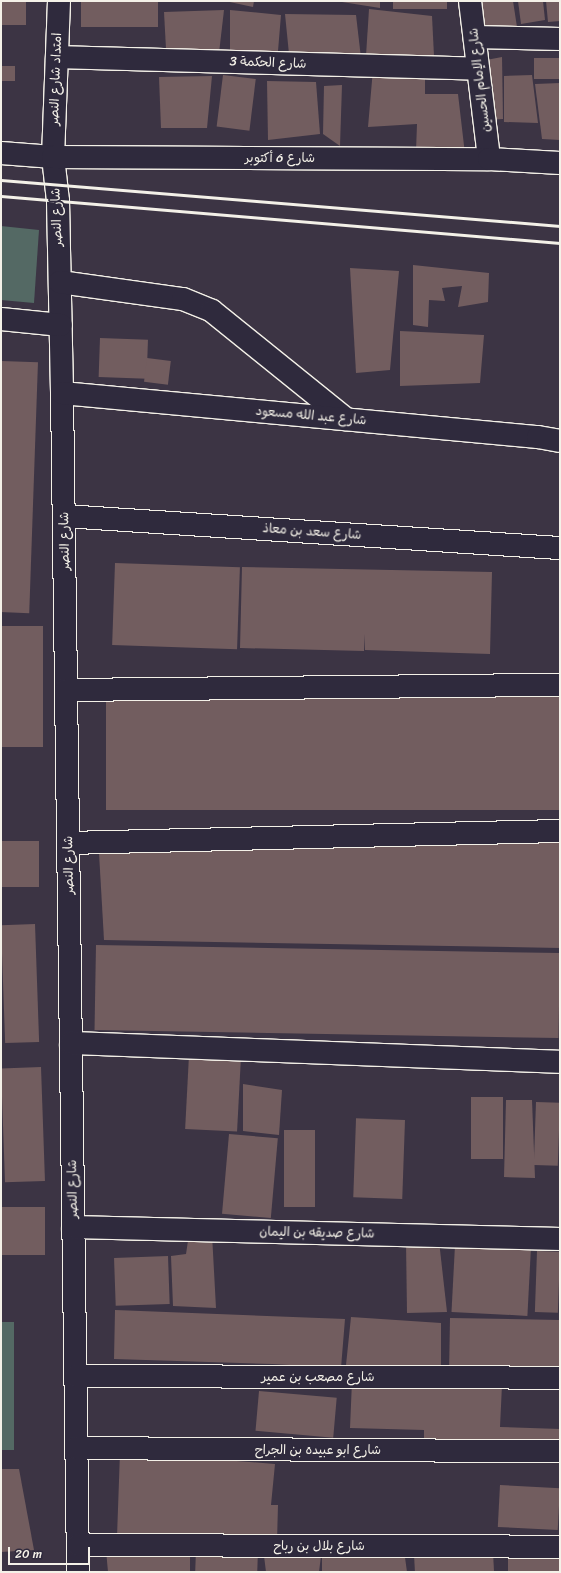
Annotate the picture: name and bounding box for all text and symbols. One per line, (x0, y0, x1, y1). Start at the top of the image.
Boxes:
street label: شارع الإمام الحسين (466, 27, 494, 133)
street label: امتداد شارع النصر (47, 32, 65, 126)
street label: شارع الحكمة 3 (229, 54, 307, 72)
street label: شارع 6 أكتوبر (245, 150, 315, 166)
street label: شارع النصر (48, 187, 66, 247)
street label: شارع عبد الله مسعود (255, 403, 367, 429)
street label: شارع النصر (57, 512, 73, 570)
street label: شارع سعد بن معاذ (262, 521, 362, 543)
street label: شارع النصر (61, 836, 77, 894)
street label: شارع النصر (65, 1160, 81, 1218)
street label: شارع صديقه بن اليمان (259, 1224, 375, 1242)
street label: شارع مصعب بن عمير (261, 1369, 375, 1385)
street label: شارع ابو عبيده بن الجراح (255, 1442, 381, 1458)
street label: شارع بلال بن رباح (273, 1538, 365, 1554)
scale bar (10, 1539, 92, 1565)
text: 20 m (15, 1543, 42, 1565)

